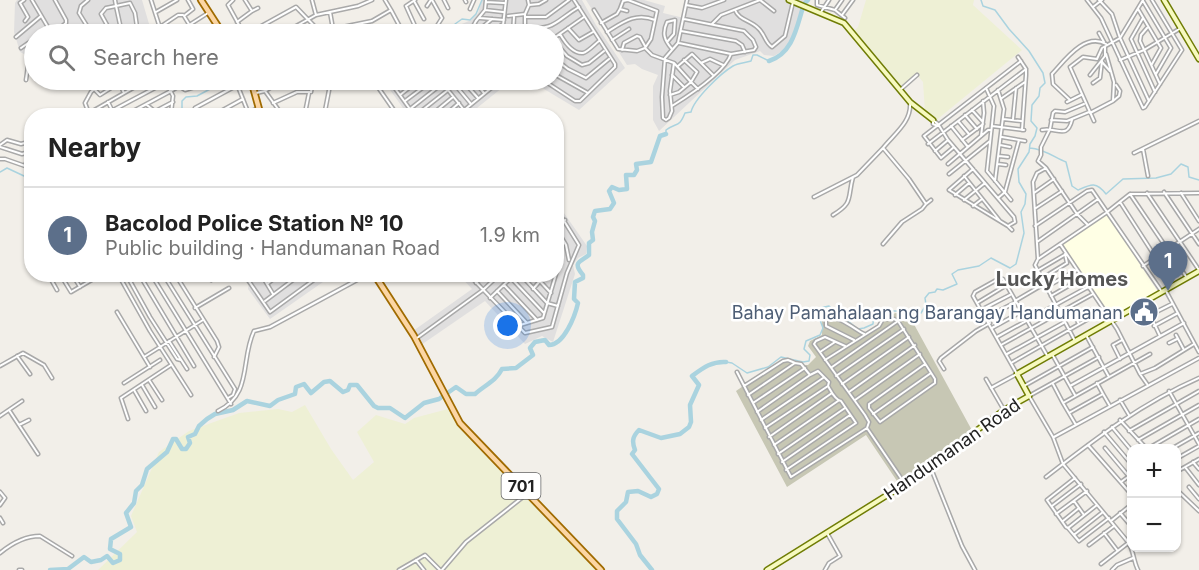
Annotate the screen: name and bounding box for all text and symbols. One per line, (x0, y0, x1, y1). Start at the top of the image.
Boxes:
search box (24, 24, 564, 90)
icon: search (45, 41, 78, 74)
text: Search here (93, 44, 219, 70)
text: Nearby (48, 132, 141, 163)
text: Bacolod Police Station № 10 (105, 210, 404, 236)
text: 1 (63, 223, 72, 247)
text: 1.9 km (480, 223, 540, 247)
text: Public building · Handumanan Road (105, 236, 440, 260)
pin: 1 (1148, 242, 1188, 291)
district label: Lucky Homes (996, 267, 1128, 291)
public building icon: Bahay Pamahalaan ng Barangay Handumanan (1128, 296, 1160, 328)
place label: Bahay Pamahalaan ng Barangay Handumanan (732, 302, 1123, 323)
your location (493, 311, 522, 340)
street label: Handumanan Road (880, 394, 1024, 504)
map controls (1127, 444, 1181, 552)
button: + (1127, 444, 1181, 498)
road number: 701 (502, 473, 540, 499)
button: − (1127, 498, 1181, 552)

